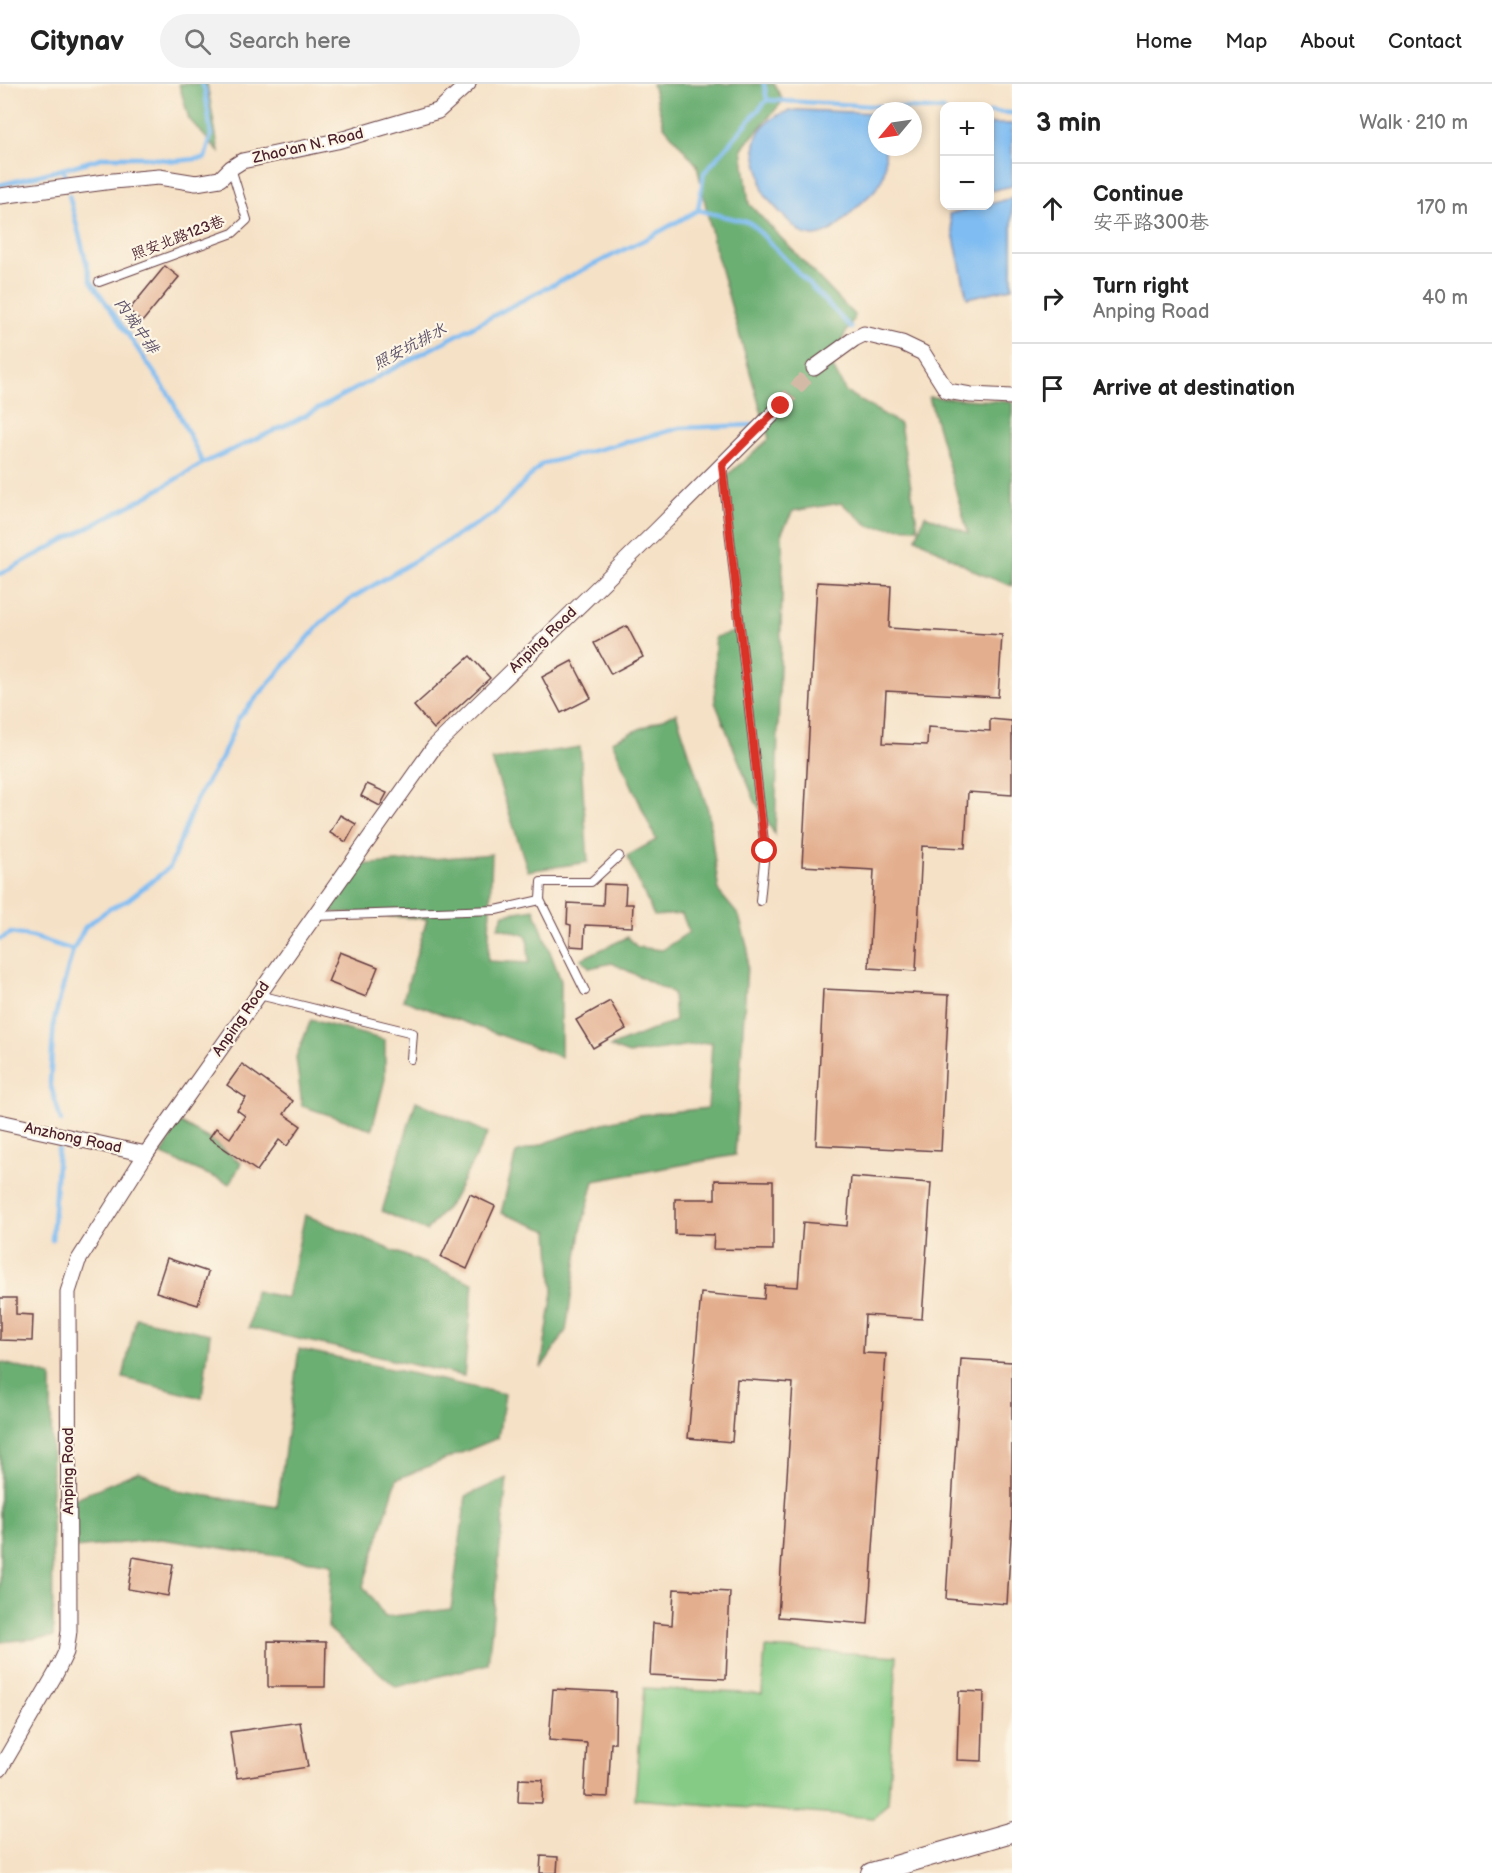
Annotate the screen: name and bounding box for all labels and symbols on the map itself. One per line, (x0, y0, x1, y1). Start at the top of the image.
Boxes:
north arrow (868, 102, 922, 156)
street label: Zhao'an N. Road (250, 124, 365, 168)
street label: 照安北路123巷 (129, 211, 227, 265)
water label: 內城中排 (110, 294, 163, 359)
water label: 照安坑排水 (370, 319, 451, 374)
route end (767, 392, 793, 418)
street label: Anping Road (505, 603, 581, 677)
route start (751, 837, 777, 863)
street label: Anping Road (208, 978, 274, 1060)
street label: Anzhong Road (23, 1118, 123, 1158)
street label: Anping Road (59, 1427, 78, 1515)

